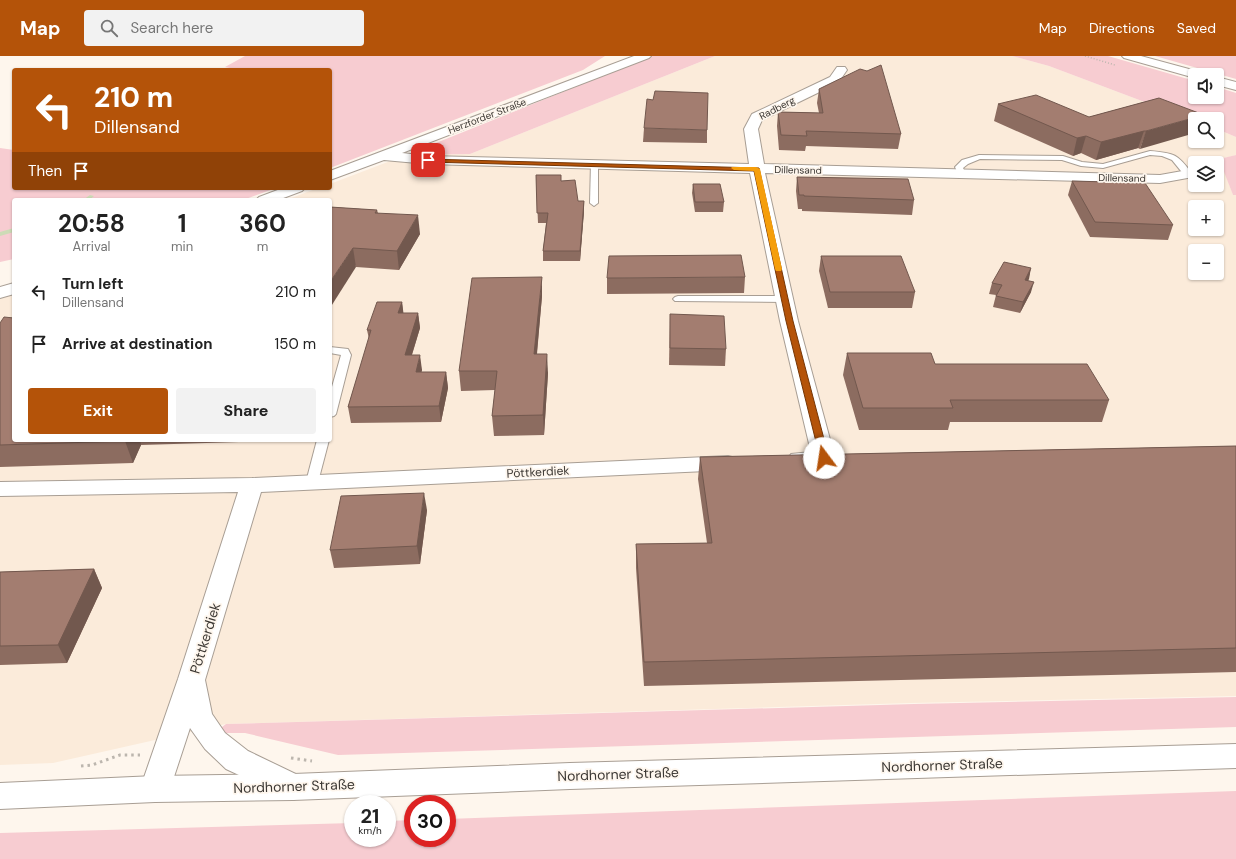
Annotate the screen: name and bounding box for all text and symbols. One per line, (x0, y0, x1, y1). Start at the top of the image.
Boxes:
search box (84, 10, 364, 46)
text: Map (20, 16, 60, 41)
icon: search (98, 17, 120, 39)
text: Search here (130, 18, 213, 38)
text: Map (1039, 19, 1067, 37)
text: Directions (1089, 19, 1155, 37)
text: Saved (1177, 19, 1216, 37)
map controls (1188, 68, 1224, 280)
button: sound (1188, 68, 1224, 104)
text: 210 m (94, 79, 173, 116)
icon: left (28, 84, 80, 136)
street label: Radberg (757, 93, 798, 123)
street label: Herzforder Straße (446, 95, 528, 137)
button: search (1188, 112, 1224, 148)
text: Dillensand (94, 115, 180, 139)
pin (411, 143, 445, 177)
icon: arrive (417, 149, 439, 171)
button: layers (1188, 156, 1224, 192)
icon: arrive (70, 160, 92, 182)
text: Then (28, 161, 62, 181)
street label: Dillensand (774, 163, 822, 177)
street label: Dillensand (1098, 171, 1146, 185)
button: + (1188, 200, 1224, 236)
text: 20:58 (58, 208, 125, 239)
text: 1 (178, 208, 186, 239)
text: 360 (239, 208, 286, 239)
text: Arrival (73, 238, 110, 255)
text: min (171, 238, 193, 255)
text: m (257, 238, 268, 255)
button: − (1188, 244, 1224, 280)
text: Turn left (62, 274, 123, 294)
icon: left (28, 281, 50, 303)
text: 210 m (275, 282, 316, 302)
text: Dillensand (62, 294, 124, 311)
icon: arrive (28, 333, 50, 355)
text: Arrive at destination (62, 334, 213, 354)
text: 150 m (275, 334, 316, 354)
button: Exit (28, 388, 168, 434)
button: Share (176, 388, 316, 434)
position arrow (803, 437, 845, 479)
street label: Pöttkerdiek (506, 462, 570, 482)
street label: Pöttkerdiek (186, 600, 224, 676)
street label: Nordhorner Straße (881, 754, 1003, 776)
street label: Nordhorner Straße (557, 763, 679, 785)
street label: Nordhorner Straße (233, 775, 355, 797)
speed limit sign: 30 (404, 795, 456, 847)
text: 21 (361, 803, 379, 829)
text: km/h (358, 824, 382, 837)

